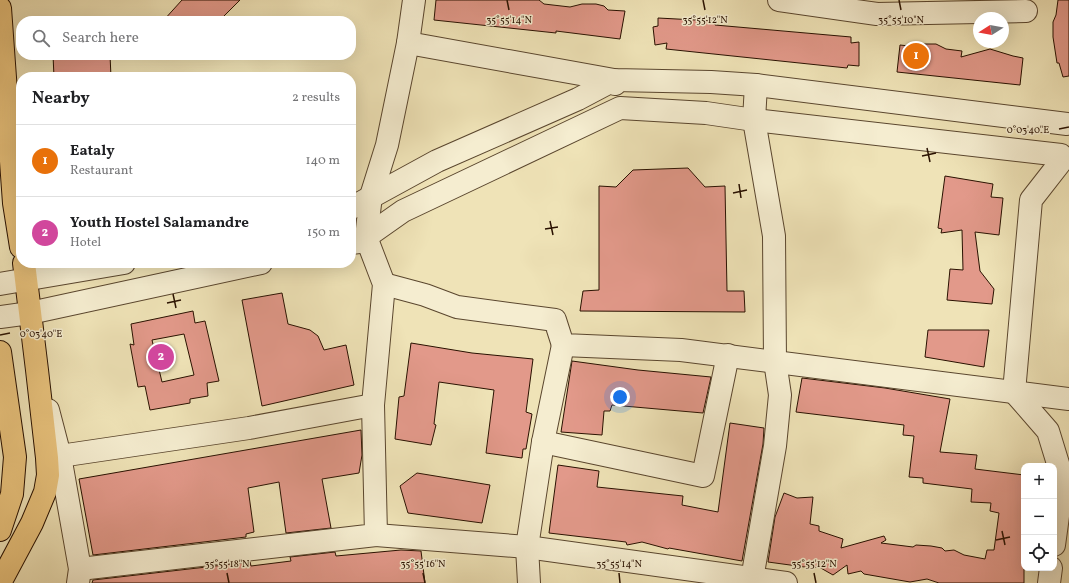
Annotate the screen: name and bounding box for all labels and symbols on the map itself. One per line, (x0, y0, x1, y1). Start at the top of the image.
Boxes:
north arrow (973, 12, 1009, 48)
text: 35°55'14"N (486, 13, 532, 27)
text: 35°55'12"N (682, 13, 728, 27)
text: 35°55'10"N (878, 13, 924, 27)
pin: 1 (903, 41, 929, 71)
text: 0°03'40"E (1007, 123, 1049, 137)
text: 0°03'40"E (20, 327, 62, 341)
pin: 2 (148, 342, 174, 372)
your location (610, 387, 630, 407)
text: 35°55'18"N (204, 557, 250, 571)
text: 35°55'16"N (400, 557, 446, 571)
text: 35°55'14"N (596, 557, 642, 571)
text: 35°55'12"N (791, 557, 837, 571)

